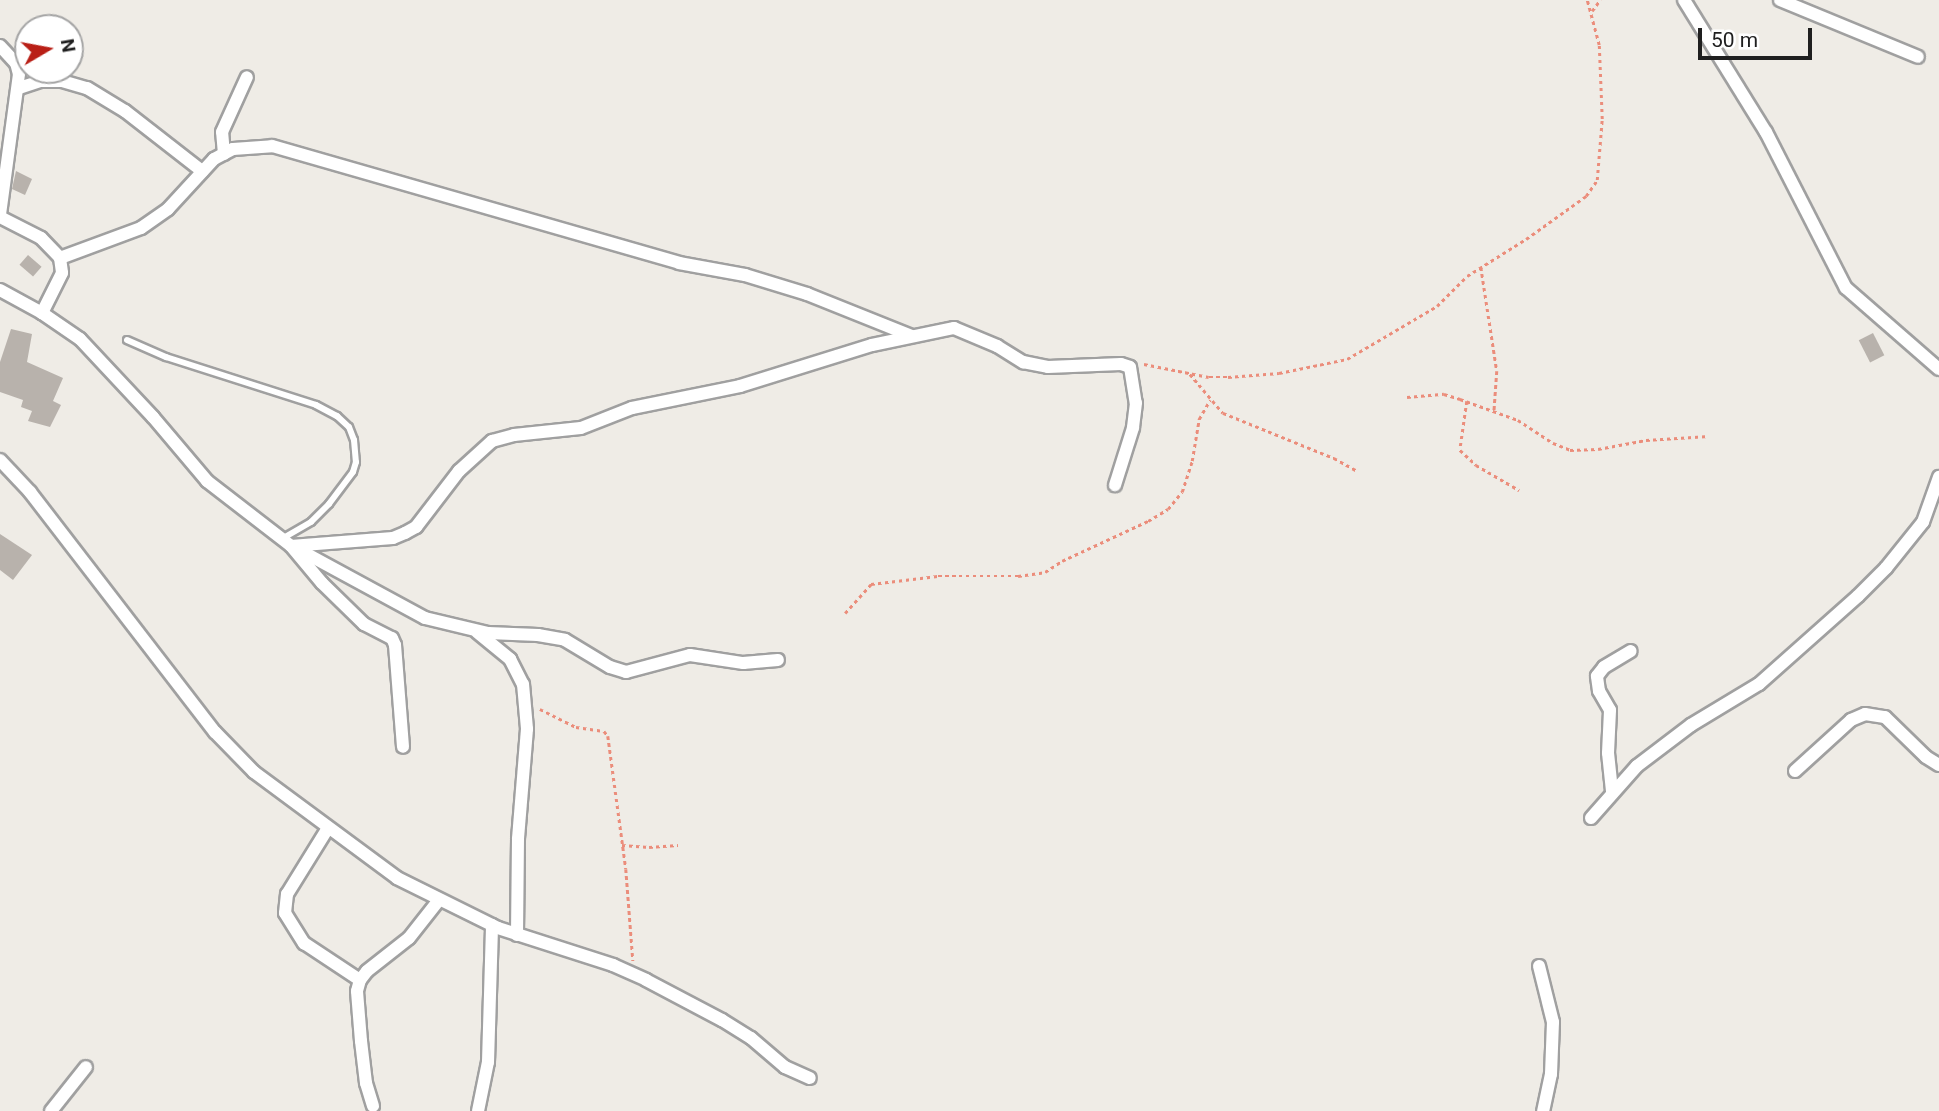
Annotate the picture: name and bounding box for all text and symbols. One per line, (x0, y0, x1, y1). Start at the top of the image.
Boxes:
north arrow (14, 14, 84, 84)
scale bar (1701, 14, 1815, 58)
text: 50 m (1711, 28, 1758, 52)
text: N (56, 37, 81, 54)

